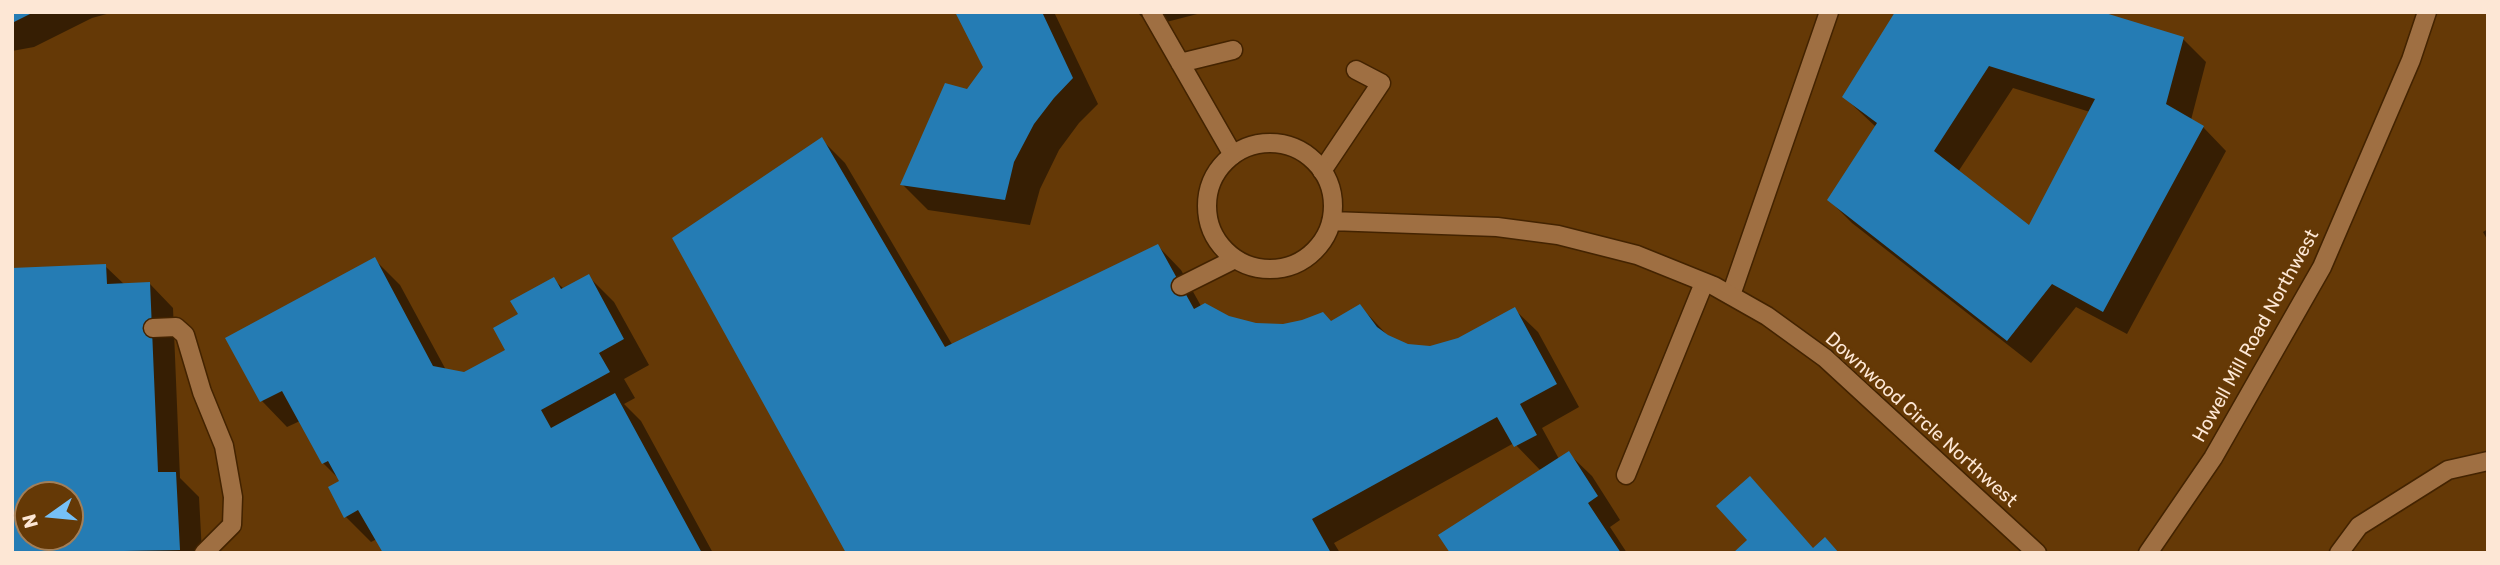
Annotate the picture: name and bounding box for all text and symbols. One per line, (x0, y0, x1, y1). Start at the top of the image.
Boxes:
street label: Howell Mill Road Northwest (2188, 226, 2324, 446)
street label: Downwood Circle Northwest (1820, 328, 2022, 512)
north arrow (14, 481, 84, 551)
text: N (17, 511, 43, 531)

